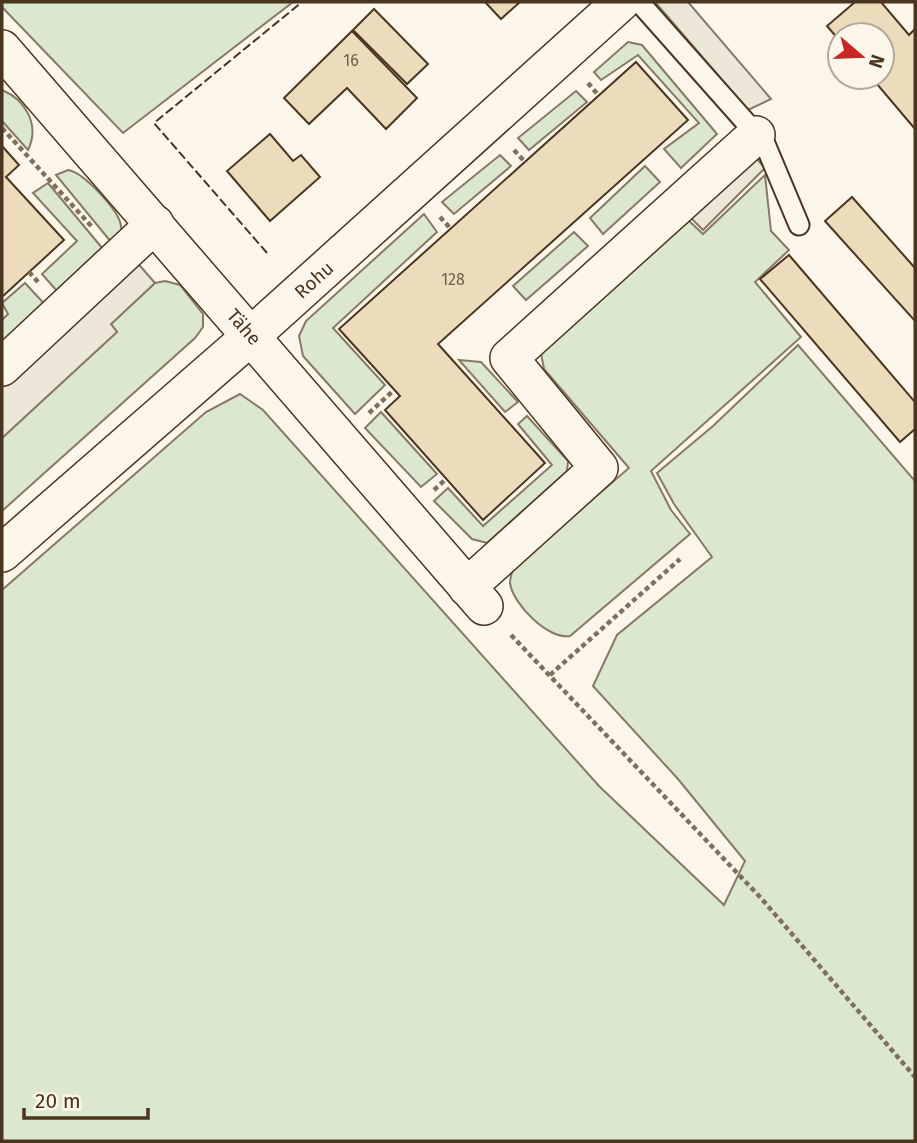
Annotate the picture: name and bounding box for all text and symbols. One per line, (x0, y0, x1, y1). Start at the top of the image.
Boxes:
north arrow (826, 21, 896, 91)
house number: 16 (343, 51, 359, 70)
text: N (864, 52, 890, 71)
street label: Rohu (290, 257, 338, 303)
house number: 128 (441, 270, 465, 289)
street label: Tähe (222, 304, 266, 350)
scale bar (24, 1076, 149, 1120)
text: 20 m (35, 1088, 81, 1114)

